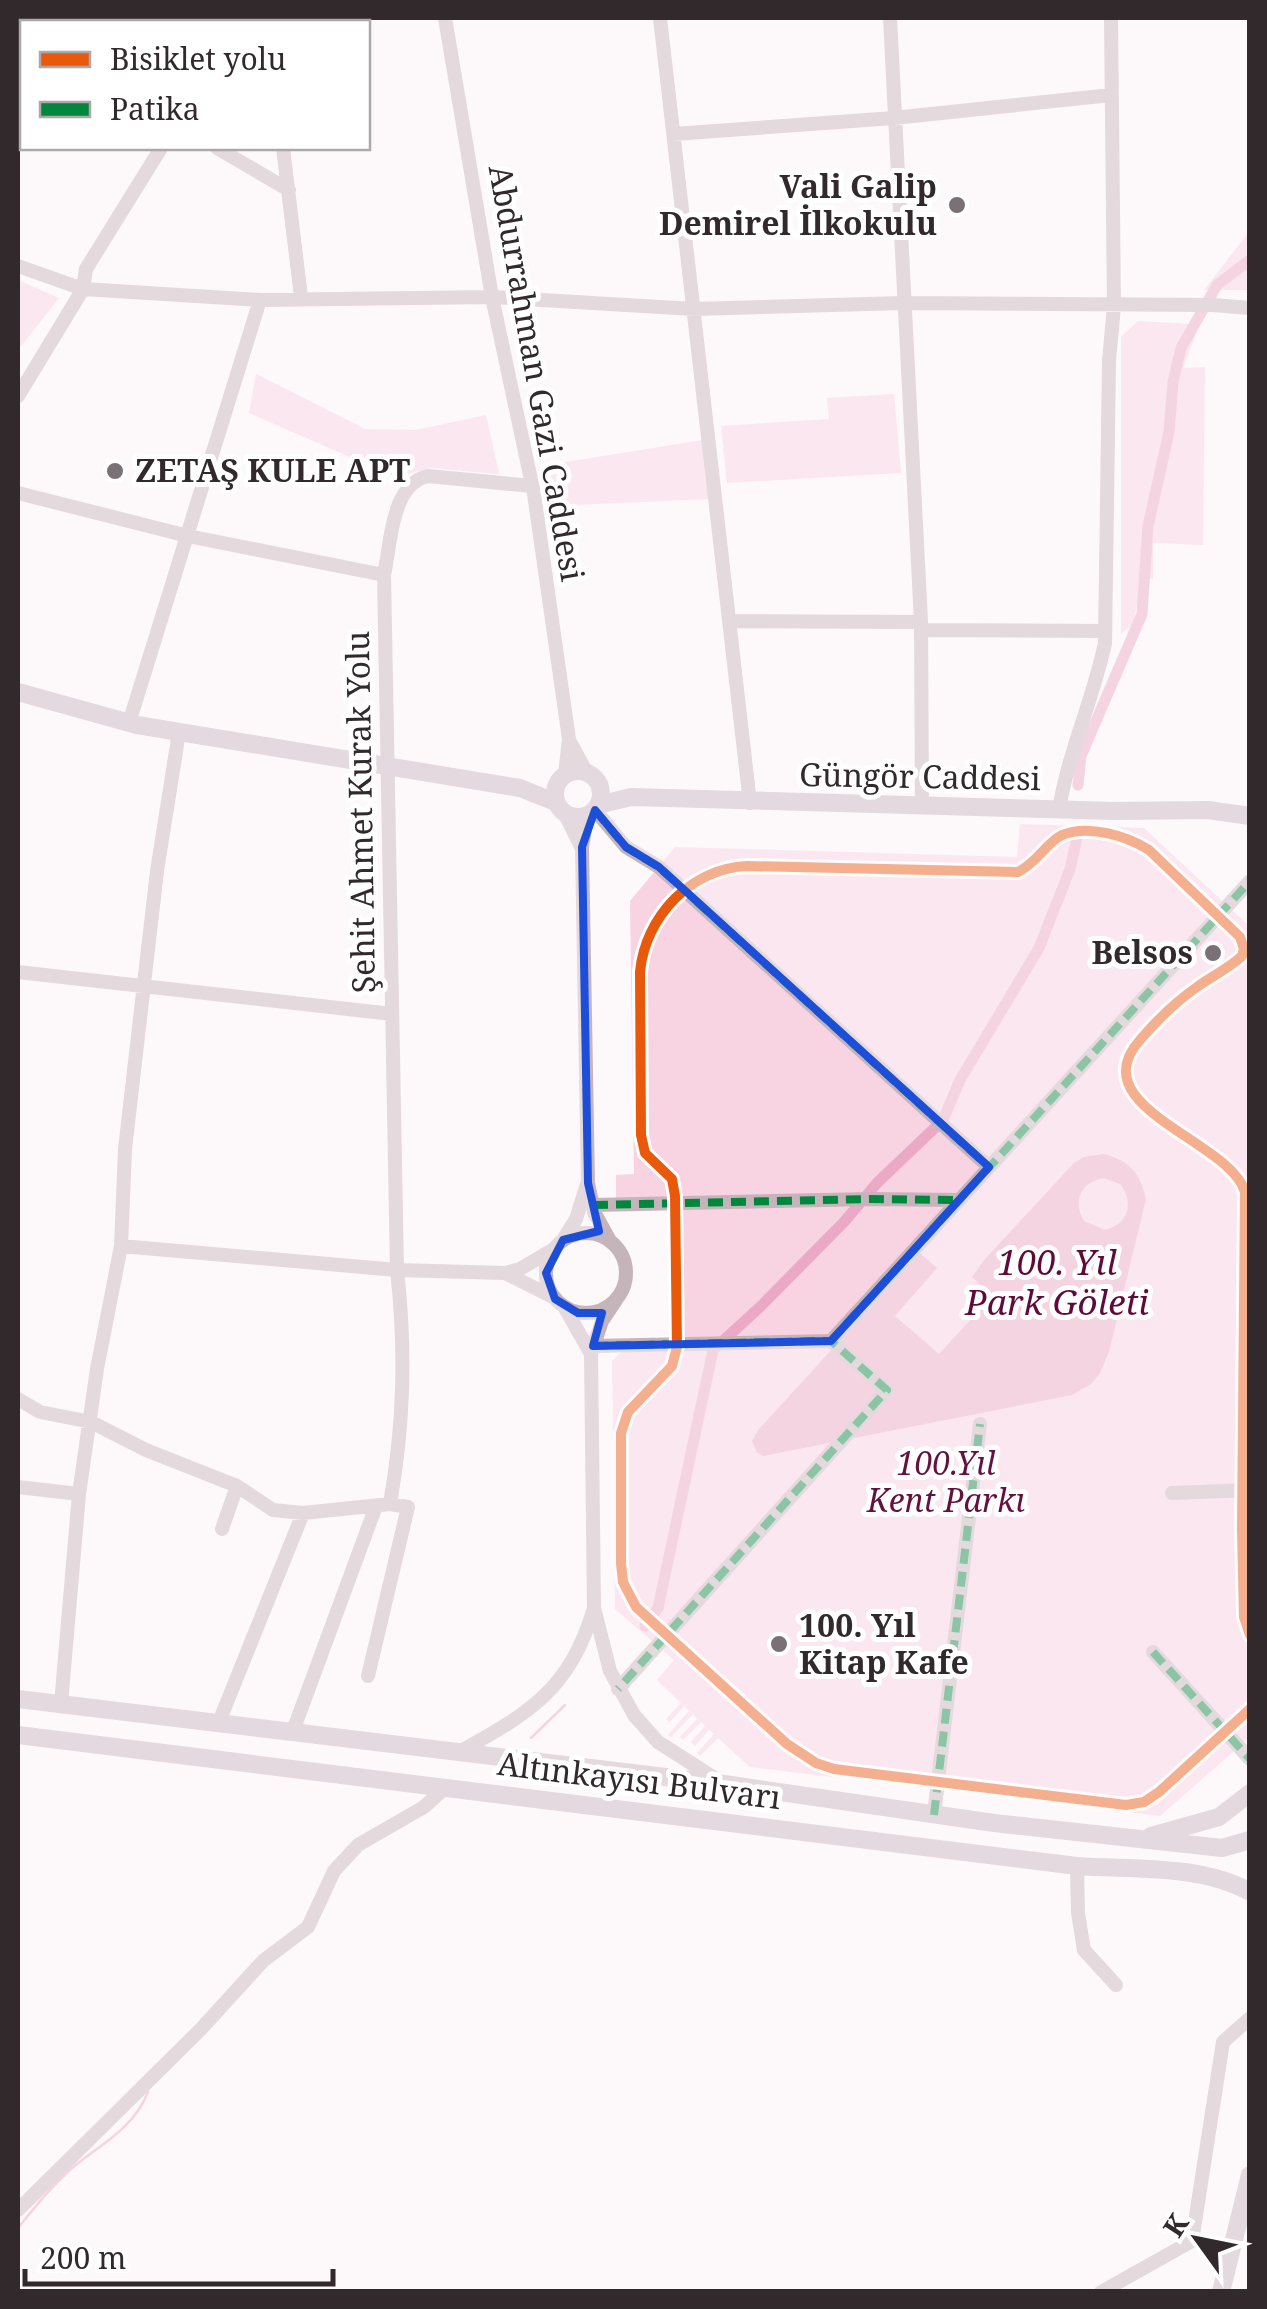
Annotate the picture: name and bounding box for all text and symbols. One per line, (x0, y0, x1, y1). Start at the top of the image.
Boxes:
legend (20, 20, 370, 150)
text: Bisiklet yolu (110, 38, 286, 79)
text: Patika (110, 88, 200, 129)
street label: Abdurrahman Gazi Caddesi (480, 161, 595, 584)
place label: Vali Galip Demirel İlkokulu (659, 164, 937, 244)
marker: Vali Galip Demirel İlkokulu (946, 194, 968, 216)
place label: ZETAŞ KULE APT (135, 448, 410, 491)
marker: ZETAŞ KULE APT (104, 460, 126, 482)
street label: Şehit Ahmet Kurak Yolu (335, 630, 384, 994)
street label: Güngör Caddesi (799, 752, 1041, 799)
place label: Belsos (1091, 930, 1193, 973)
marker: Belsos (1202, 942, 1224, 964)
water label: 100. Yıl Park Göleti (964, 1238, 1149, 1325)
park label: 100.Yıl Kent Parkı (866, 1441, 1025, 1521)
place label: 100. Yıl Kitap Kafe (799, 1603, 969, 1683)
marker: 100. Yıl Kitap Kafe (768, 1633, 790, 1655)
street label: Altınkayısı Bulvarı (495, 1741, 783, 1818)
north arrow (1147, 2189, 1247, 2289)
text: K (1154, 2206, 1197, 2244)
scale bar (25, 2224, 332, 2286)
text: 200 m (40, 2237, 126, 2278)

